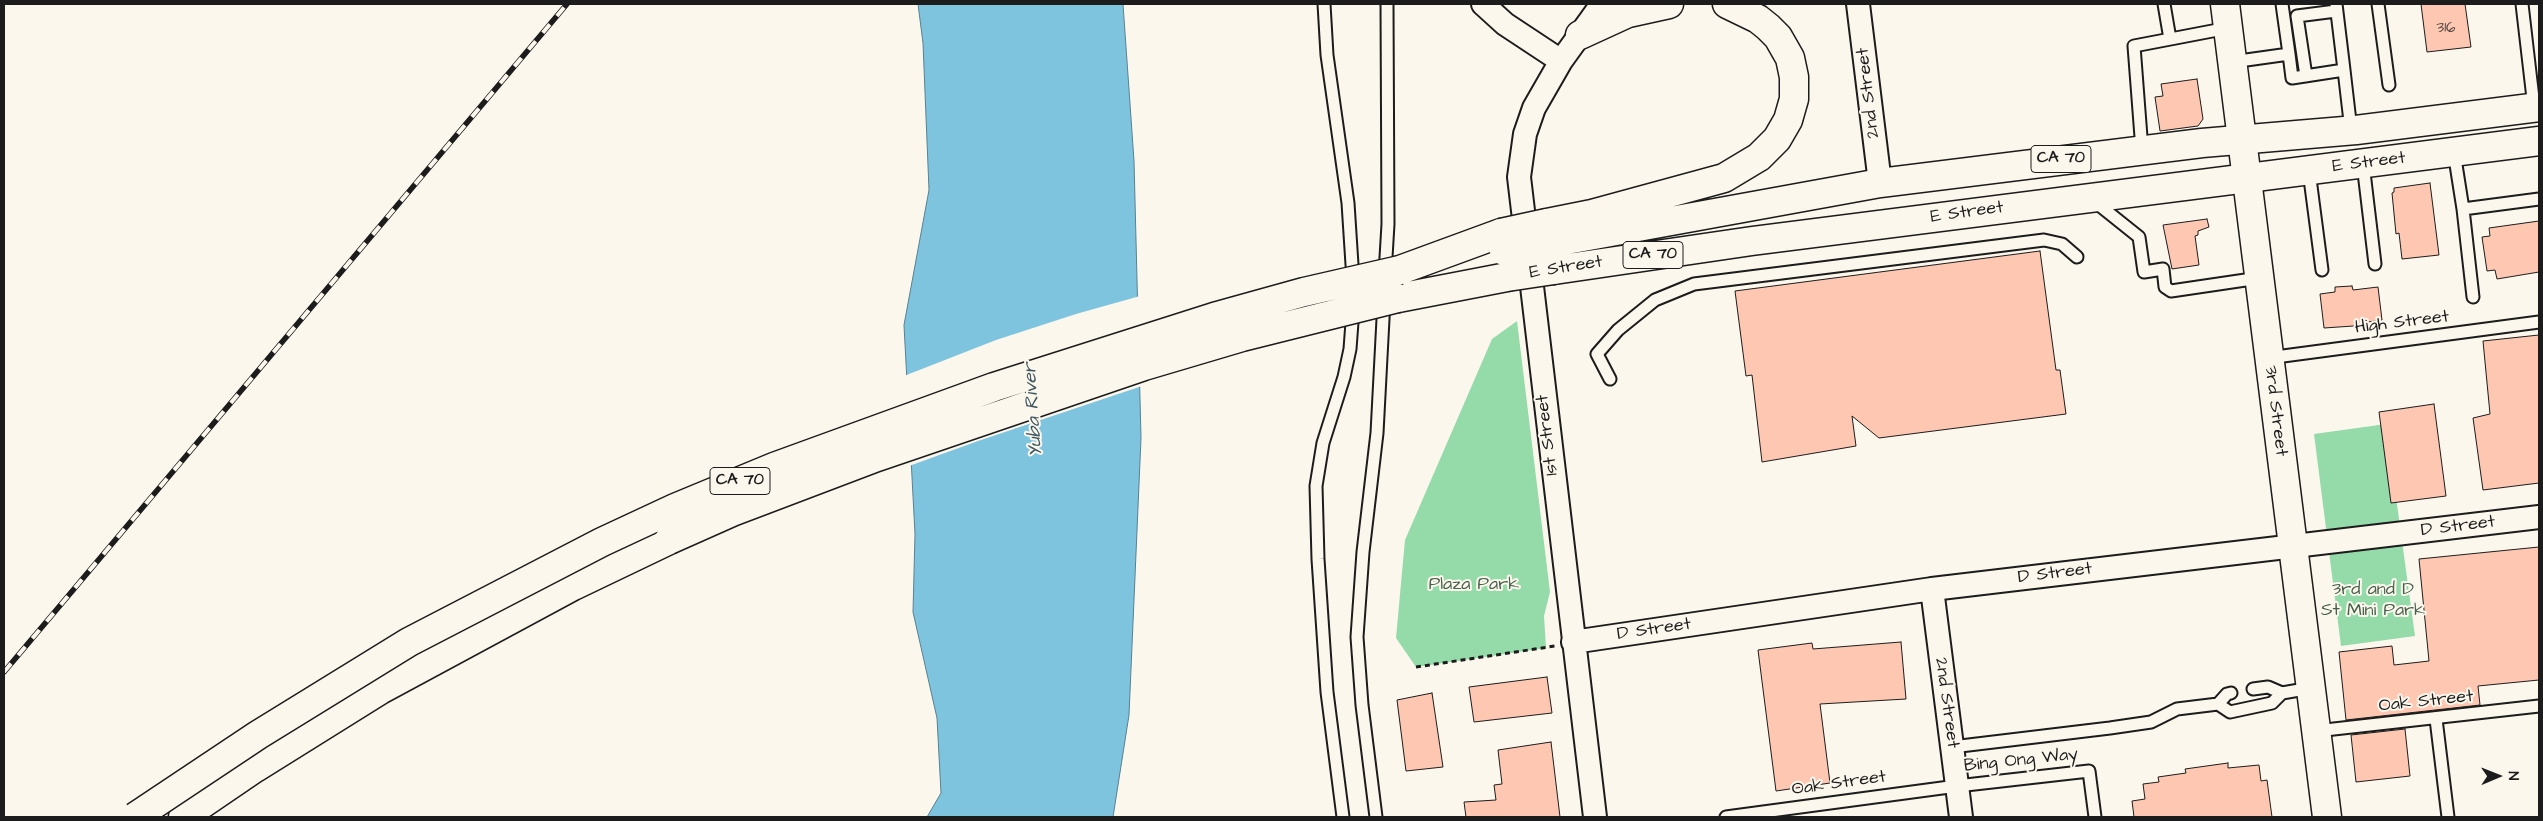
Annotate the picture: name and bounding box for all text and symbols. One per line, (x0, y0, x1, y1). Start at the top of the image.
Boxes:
house number: 316 (2437, 20, 2455, 38)
street label: 2nd Street (1853, 46, 1885, 140)
road number: CA 70 (2031, 146, 2091, 172)
street label: E Street (2331, 148, 2407, 178)
street label: E Street (1929, 197, 2005, 229)
road number: CA 70 (1623, 242, 1683, 268)
street label: E Street (1528, 252, 1604, 284)
street label: High Street (2354, 307, 2450, 339)
water label: Yuba River (1019, 362, 1049, 458)
street label: 3rd Street (2259, 364, 2291, 458)
street label: 1st Street (1532, 393, 1564, 477)
road number: CA 70 (710, 468, 770, 494)
street label: D Street (2420, 512, 2496, 542)
street label: D Street (2017, 559, 2093, 589)
park label: Plaza Park (1429, 574, 1519, 596)
park label: 3rd and D St Mini Park (2321, 579, 2425, 622)
street label: D Street (1616, 614, 1692, 646)
street label: 2nd Street (1929, 656, 1963, 750)
street label: Oak Street (2378, 686, 2474, 718)
street label: Bing Ong Way (1963, 744, 2079, 778)
north arrow (2473, 751, 2523, 801)
street label: Oak Street (1790, 767, 1888, 801)
text: N (2503, 771, 2523, 780)

